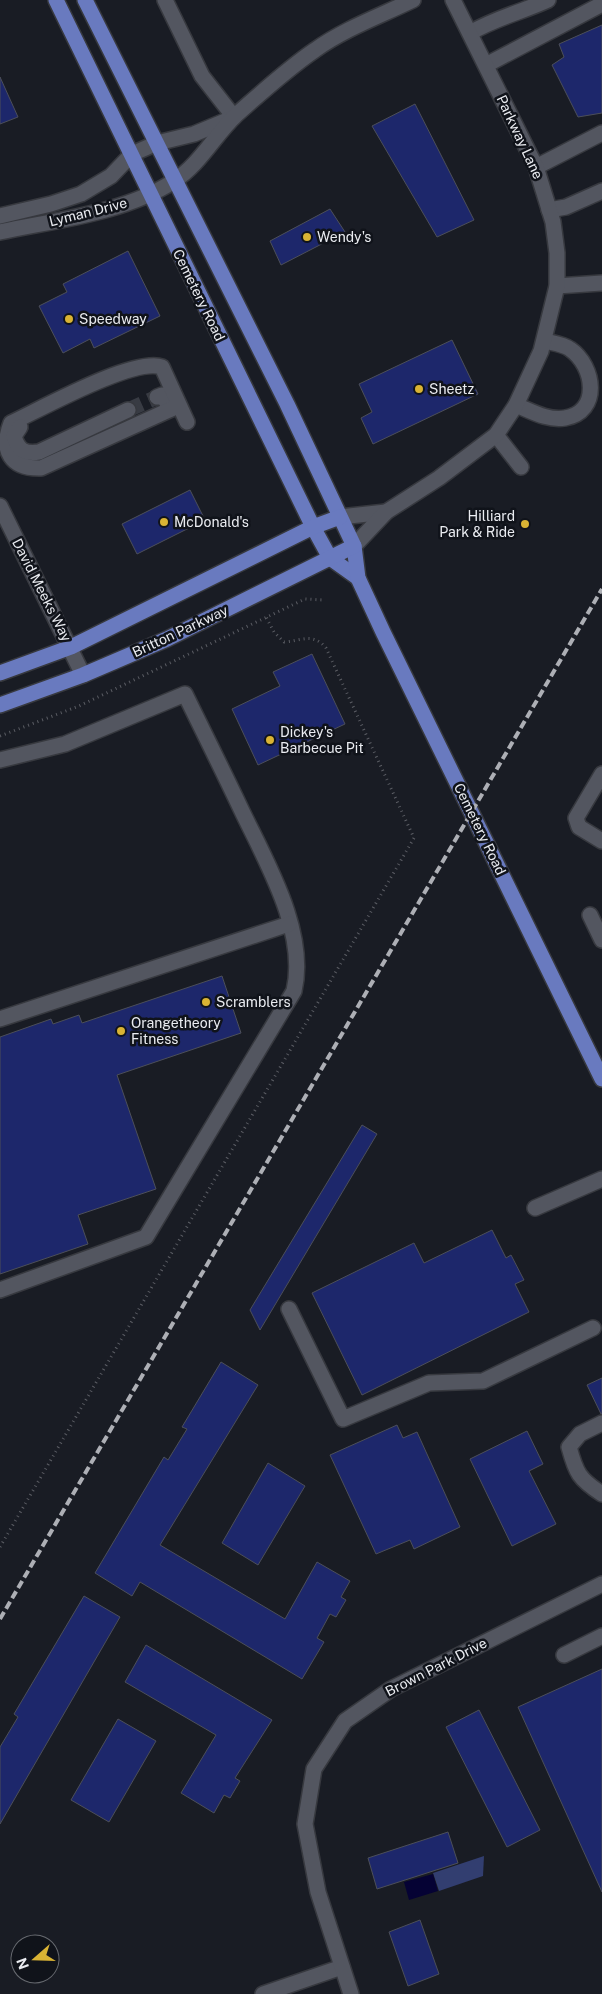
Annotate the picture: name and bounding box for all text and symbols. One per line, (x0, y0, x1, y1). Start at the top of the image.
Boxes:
street label: Parkway Lane (494, 92, 546, 182)
street label: Lyman Drive (47, 195, 129, 229)
place label: Wendy's (317, 229, 371, 245)
marker: Wendy's (301, 231, 313, 243)
street label: Cemetery Road (170, 246, 228, 344)
place label: Speedway (79, 311, 147, 327)
marker: Speedway (63, 313, 75, 325)
place label: Sheetz (429, 381, 474, 397)
marker: Sheetz (413, 383, 425, 395)
place label: Hilliard Park & Ride (439, 508, 515, 540)
place label: McDonald's (174, 514, 249, 530)
marker: McDonald's (158, 516, 170, 528)
marker: Hilliard Park & Ride (519, 518, 531, 530)
street label: David Meeks Way (9, 536, 75, 645)
street label: Britton Parkway (130, 602, 231, 660)
place label: Dickey's Barbecue Pit (280, 724, 364, 756)
marker: Dickey's Barbecue Pit (264, 734, 276, 746)
street label: Cemetery Road (451, 780, 509, 878)
place label: Scramblers (216, 994, 291, 1010)
marker: Scramblers (200, 996, 212, 1008)
place label: Orangetheory Fitness (131, 1015, 221, 1047)
marker: Orangetheory Fitness (115, 1025, 127, 1037)
street label: Brown Park Drive (383, 1634, 489, 1699)
north arrow (10, 1934, 60, 1984)
text: N (13, 1956, 32, 1971)

